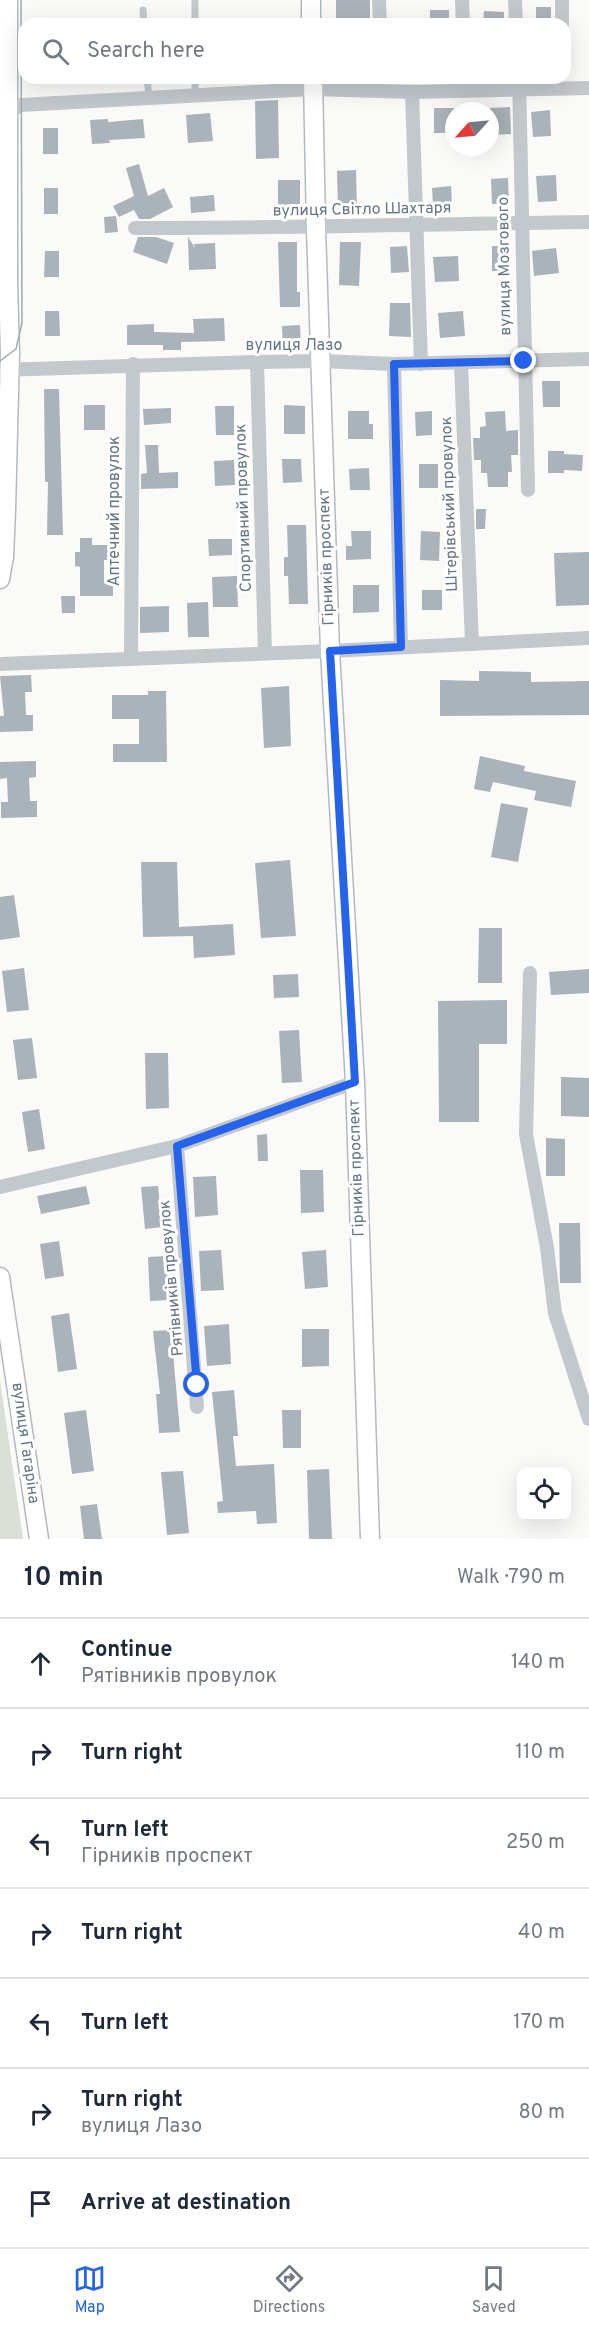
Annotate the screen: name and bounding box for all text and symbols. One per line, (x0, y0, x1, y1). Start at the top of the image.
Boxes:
search box (18, 18, 571, 84)
icon: search (39, 35, 72, 68)
text: Search here (87, 38, 205, 65)
north arrow (445, 102, 499, 156)
street label: вулиця Мозгового (494, 196, 516, 336)
street label: вулиця Світло Шахтаря (272, 198, 452, 222)
street label: вулиця Лазо (246, 336, 342, 356)
route end (510, 347, 536, 373)
street label: Штерівський провулок (437, 416, 463, 592)
street label: Спортивний провулок (231, 423, 257, 593)
street label: Аптечний провулок (105, 436, 125, 586)
street label: Гірників проспект (315, 488, 339, 626)
street label: Гірників проспект (345, 1099, 369, 1237)
street label: Рятівників провулок (155, 1199, 189, 1357)
route start (183, 1371, 209, 1397)
street label: вулиця Гагаріна (7, 1381, 43, 1505)
map controls (517, 1467, 571, 1521)
button: locate (517, 1467, 571, 1521)
text: 10 min (24, 1562, 104, 1595)
text: Walk · 790 m (457, 1565, 565, 1591)
text: Continue (81, 1637, 172, 1664)
icon: ahead (24, 1647, 57, 1680)
text: 140 m (511, 1650, 565, 1676)
text: Рятівників провулок (81, 1664, 277, 1690)
icon: right (24, 1737, 57, 1770)
text: Turn right (81, 1740, 183, 1767)
text: 110 m (516, 1740, 565, 1766)
text: Turn left (81, 1817, 169, 1844)
icon: left (24, 1827, 57, 1860)
text: 250 m (506, 1830, 565, 1856)
text: Гірників проспект (81, 1844, 253, 1870)
icon: right (24, 1917, 57, 1950)
text: Turn right (81, 1920, 183, 1947)
text: 40 m (518, 1920, 565, 1946)
icon: left (24, 2007, 57, 2040)
text: Turn left (81, 2010, 169, 2037)
text: 170 m (513, 2010, 565, 2036)
text: Turn right (81, 2087, 183, 2114)
icon: right (24, 2097, 57, 2130)
text: 80 m (519, 2100, 565, 2126)
text: вулиця Лазо (81, 2114, 202, 2140)
icon: arrive (24, 2187, 57, 2220)
text: Arrive at destination (81, 2190, 291, 2217)
tab: Map (73, 2262, 106, 2318)
tab: Directions (253, 2262, 325, 2318)
tab: Saved (472, 2262, 516, 2318)

